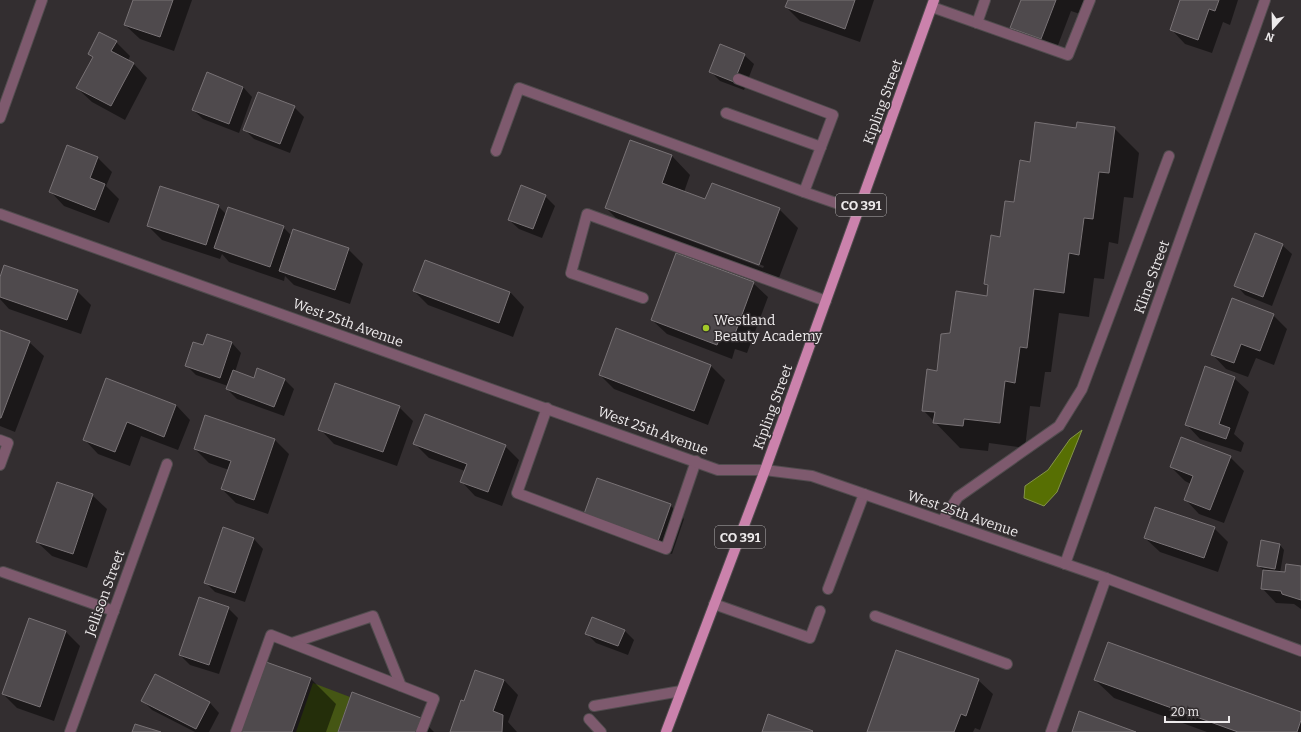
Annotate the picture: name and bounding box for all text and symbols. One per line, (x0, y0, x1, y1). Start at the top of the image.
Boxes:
north arrow (1253, 8, 1293, 48)
text: N (1263, 29, 1276, 44)
street label: Kipling Street (860, 57, 906, 147)
road number: CO 391 (836, 194, 886, 216)
street label: Kline Street (1131, 238, 1173, 316)
street label: West 25th Avenue (290, 295, 406, 351)
place label: Westland Beauty Academy (714, 312, 823, 345)
marker: Westland Beauty Academy (701, 323, 711, 333)
street label: Kipling Street (750, 362, 796, 452)
street label: West 25th Avenue (595, 403, 711, 459)
street label: West 25th Avenue (905, 487, 1021, 541)
road number: CO 391 (715, 526, 765, 548)
street label: Jellison Street (81, 548, 128, 639)
scale bar (1165, 698, 1229, 724)
text: 20 m (1171, 705, 1200, 719)

